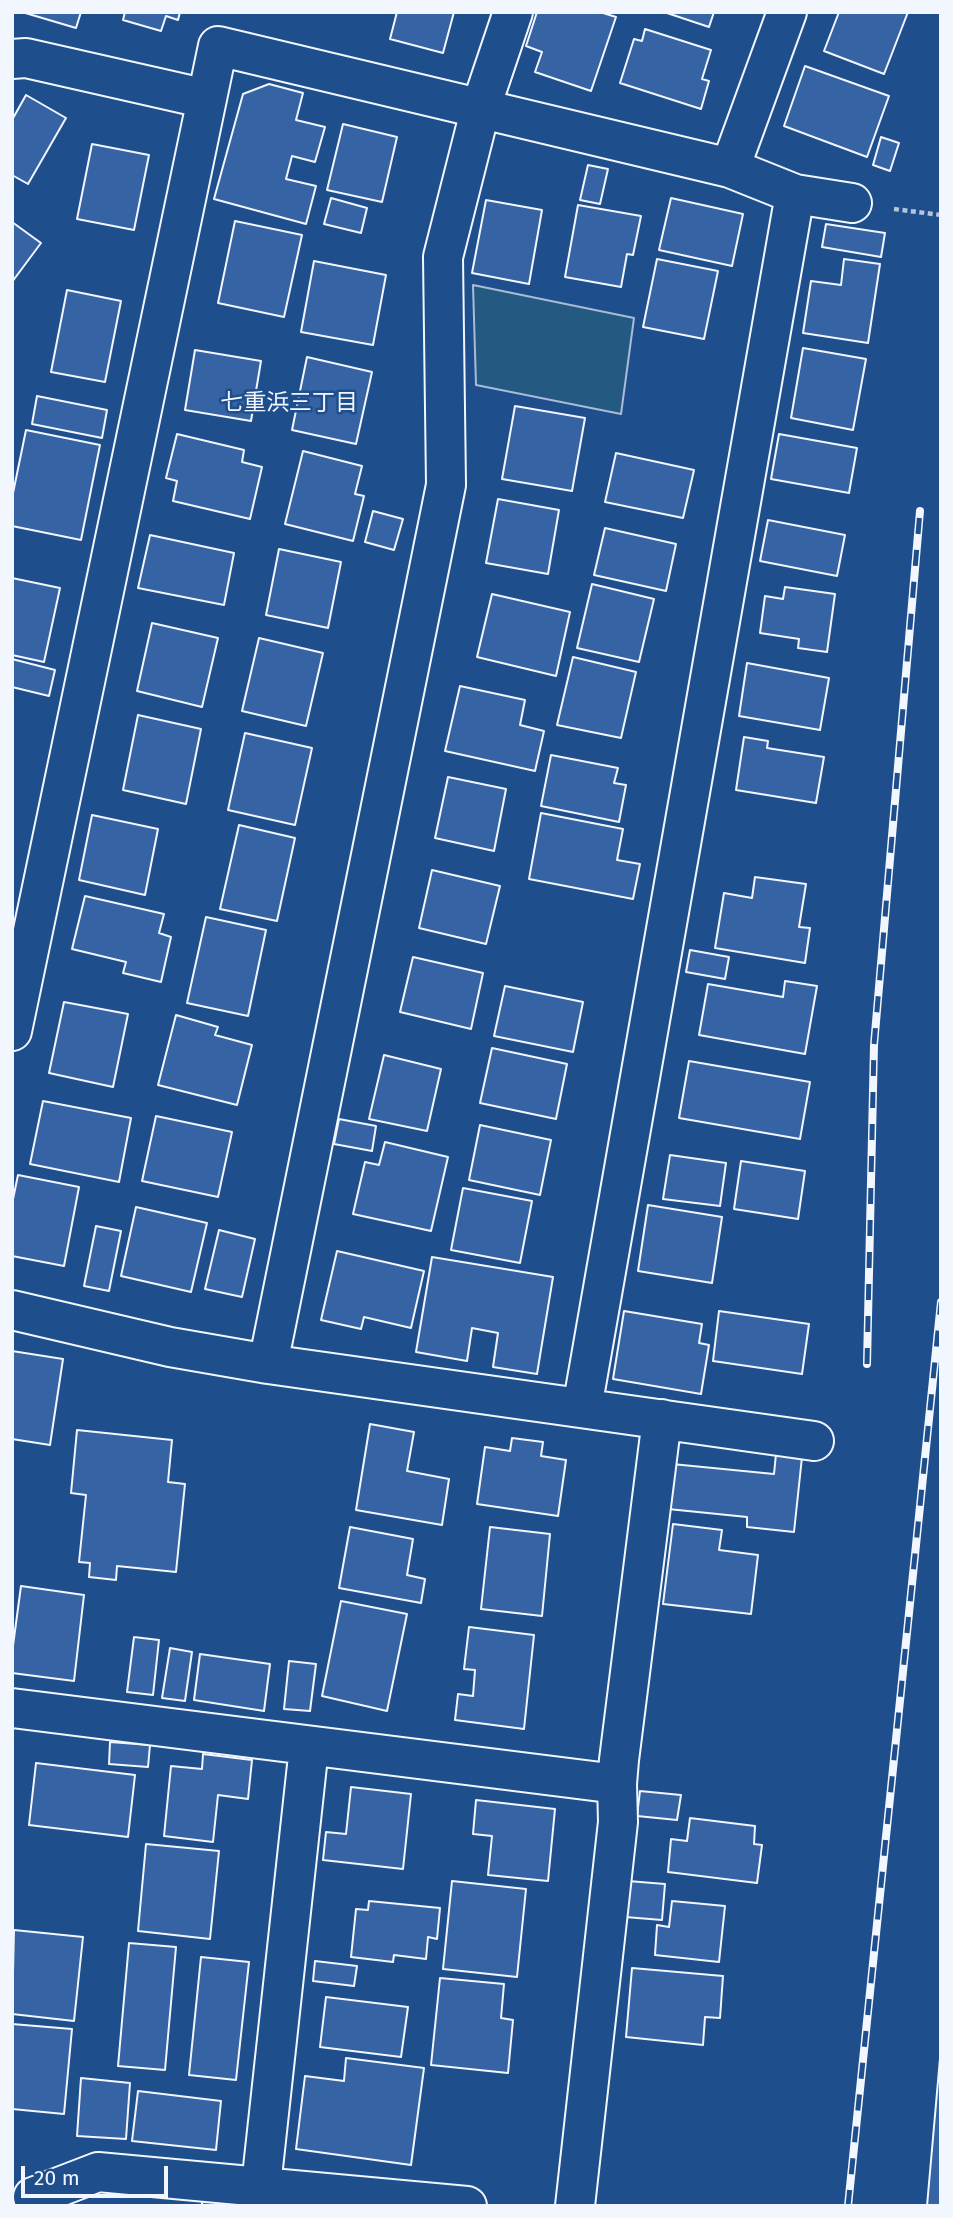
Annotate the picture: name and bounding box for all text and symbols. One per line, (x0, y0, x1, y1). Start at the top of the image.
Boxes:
district label: 七重浜三丁目 (220, 390, 358, 418)
scale bar (24, 2152, 172, 2196)
text: 20 m (34, 2165, 80, 2191)

